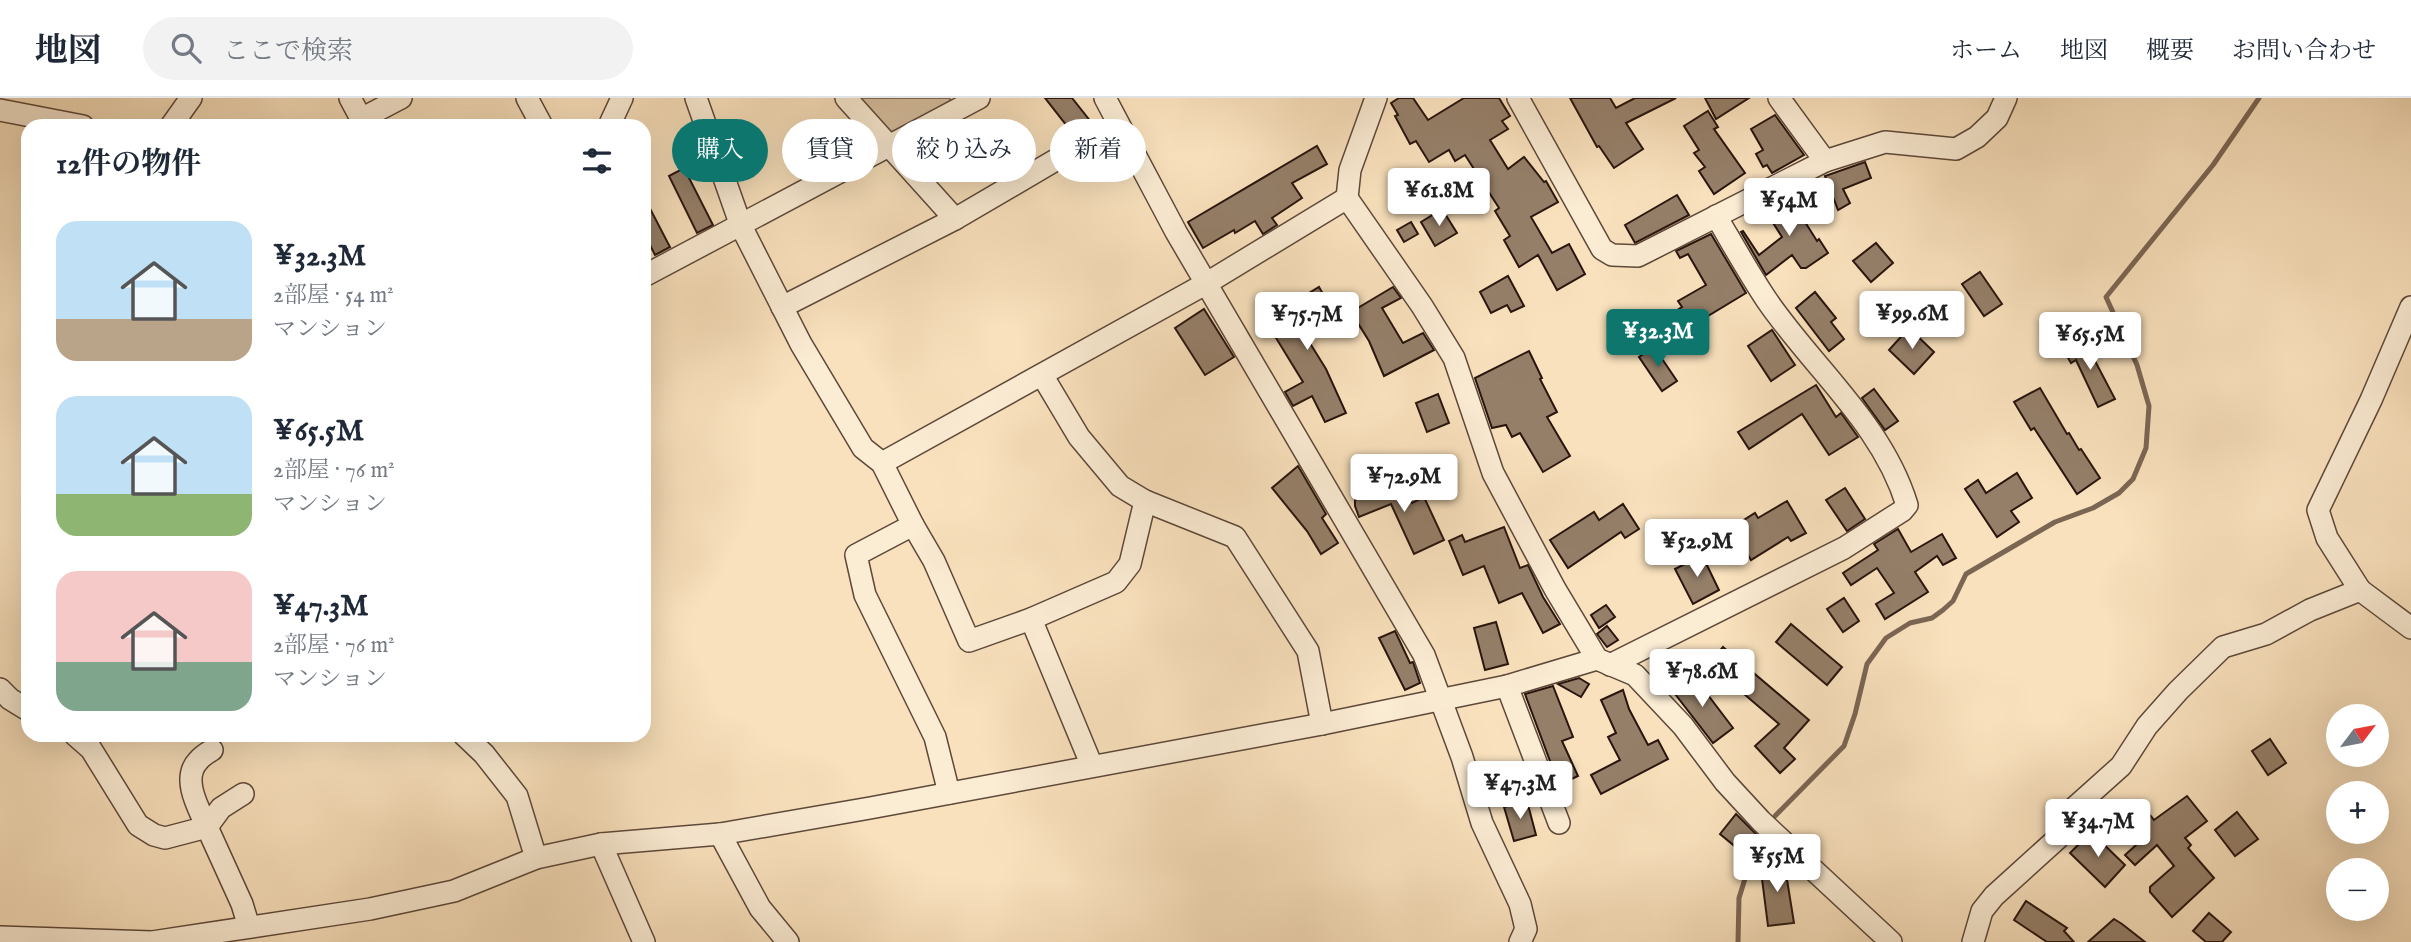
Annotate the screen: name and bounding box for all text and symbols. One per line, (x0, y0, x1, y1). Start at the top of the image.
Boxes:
search box (143, 17, 633, 80)
icon: search (167, 29, 205, 67)
text: 地図 (35, 31, 101, 73)
text: ここで検索 (223, 35, 353, 68)
text: ホーム (1950, 36, 2022, 67)
text: 地図 (2060, 36, 2108, 67)
text: 概要 (2146, 36, 2194, 67)
text: お問い合わせ (2232, 36, 2376, 67)
chip: 購入 (672, 119, 768, 182)
chip: 賃貸 (782, 119, 878, 182)
chip: 絞り込み (892, 119, 1036, 182)
chip: 新着 (1050, 119, 1146, 182)
icon: filters (578, 142, 616, 180)
text: 12件の物件 (56, 146, 201, 184)
pin: ¥61.8M (1382, 169, 1496, 228)
text: ¥61.8M (1404, 176, 1474, 205)
pin: ¥54M (1748, 178, 1830, 238)
text: ¥54M (1760, 186, 1818, 215)
text: ¥32.3M (273, 238, 366, 276)
icon: home (112, 249, 196, 333)
text: 2部屋 · 54 m² (273, 281, 394, 310)
pin: ¥75.7M (1250, 292, 1364, 352)
pin: ¥99.6M (1855, 292, 1969, 351)
text: ¥99.6M (1875, 299, 1949, 328)
text: ¥75.7M (1271, 300, 1343, 329)
pin: ¥32.3M (1601, 310, 1715, 369)
pin: ¥65.5M (2033, 313, 2147, 372)
text: マンション (273, 315, 387, 344)
text: ¥32.3M (1622, 317, 1694, 346)
text: ¥65.5M (2055, 320, 2125, 349)
text: ¥65.5M (273, 413, 364, 451)
icon: home (112, 424, 196, 508)
pin: ¥72.9M (1347, 454, 1461, 514)
text: 2部屋 · 76 m² (273, 456, 395, 485)
text: ¥72.9M (1367, 462, 1441, 491)
text: マンション (273, 490, 387, 519)
pin: ¥52.9M (1640, 519, 1754, 579)
text: ¥52.9M (1661, 527, 1733, 556)
text: ¥47.3M (273, 588, 369, 626)
icon: home (112, 599, 196, 683)
text: 2部屋 · 76 m² (273, 631, 395, 660)
pin: ¥78.6M (1645, 650, 1759, 709)
text: ¥78.6M (1666, 657, 1738, 686)
text: マンション (273, 665, 387, 694)
north arrow (2326, 704, 2389, 766)
map controls (2326, 704, 2389, 921)
pin: ¥47.3M (1463, 762, 1577, 821)
text: ¥47.3M (1483, 769, 1557, 798)
button: + (2326, 781, 2389, 844)
pin: ¥34.7M (2041, 800, 2155, 859)
text: ¥34.7M (2061, 807, 2135, 836)
pin: ¥55M (1736, 834, 1818, 894)
text: ¥55M (1749, 842, 1805, 871)
button: − (2326, 858, 2389, 921)

